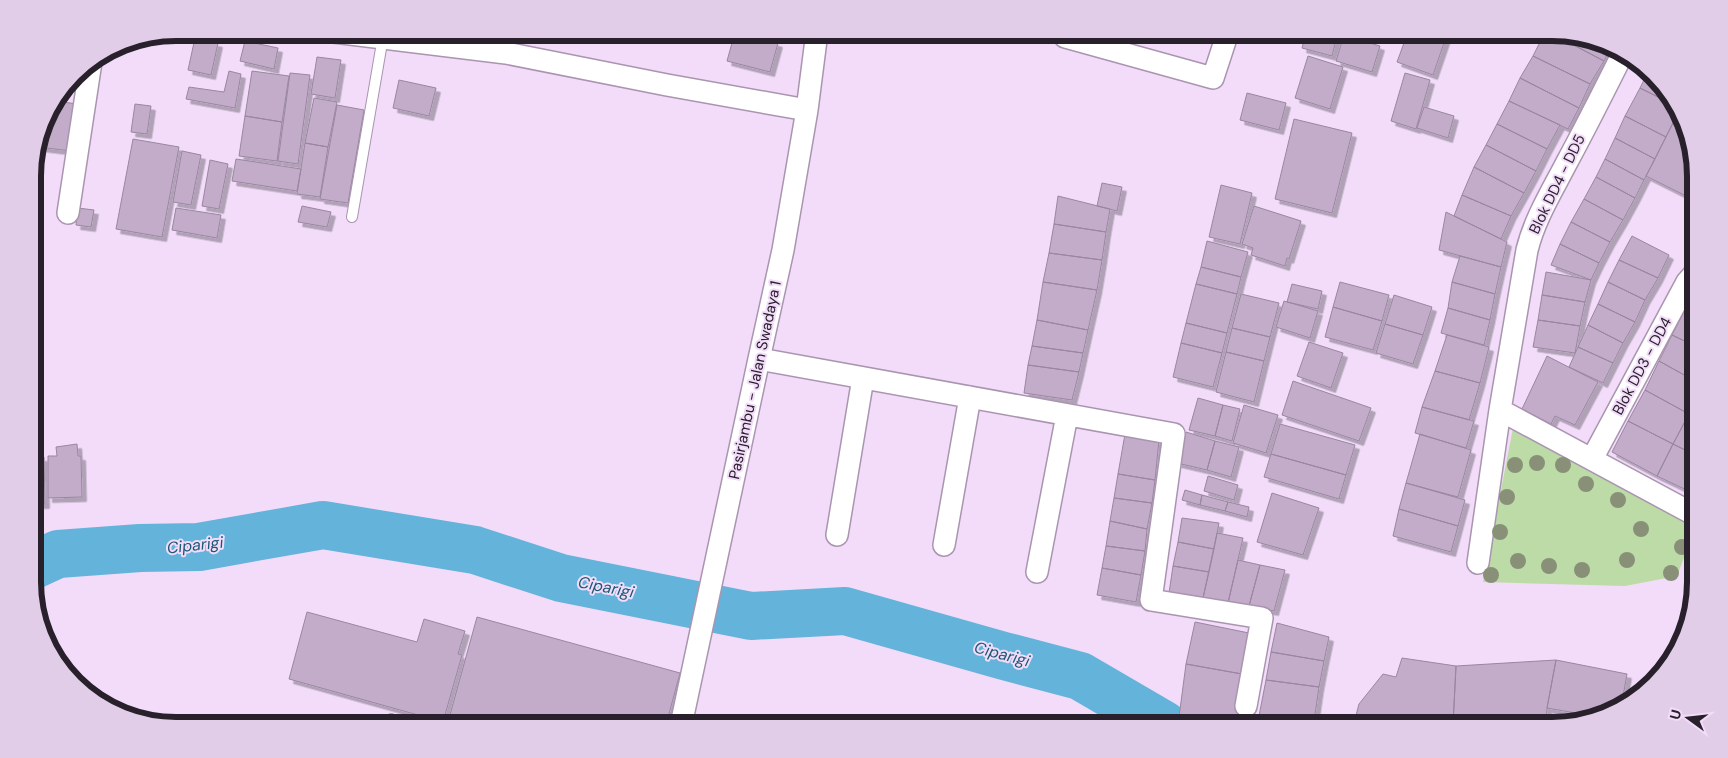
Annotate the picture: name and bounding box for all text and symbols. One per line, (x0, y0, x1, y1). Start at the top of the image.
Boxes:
street label: Blok DD4 - DD5 (1524, 131, 1590, 237)
street label: Pasirjambu - Jalan Swadaya 1 (724, 279, 786, 481)
street label: Blok DD3 - DD4 (1608, 314, 1676, 418)
water label: Ciparigi (166, 531, 225, 558)
water label: Ciparigi (576, 571, 637, 603)
water label: Ciparigi (972, 637, 1033, 672)
north arrow (1663, 693, 1713, 743)
text: U (1666, 708, 1685, 722)

